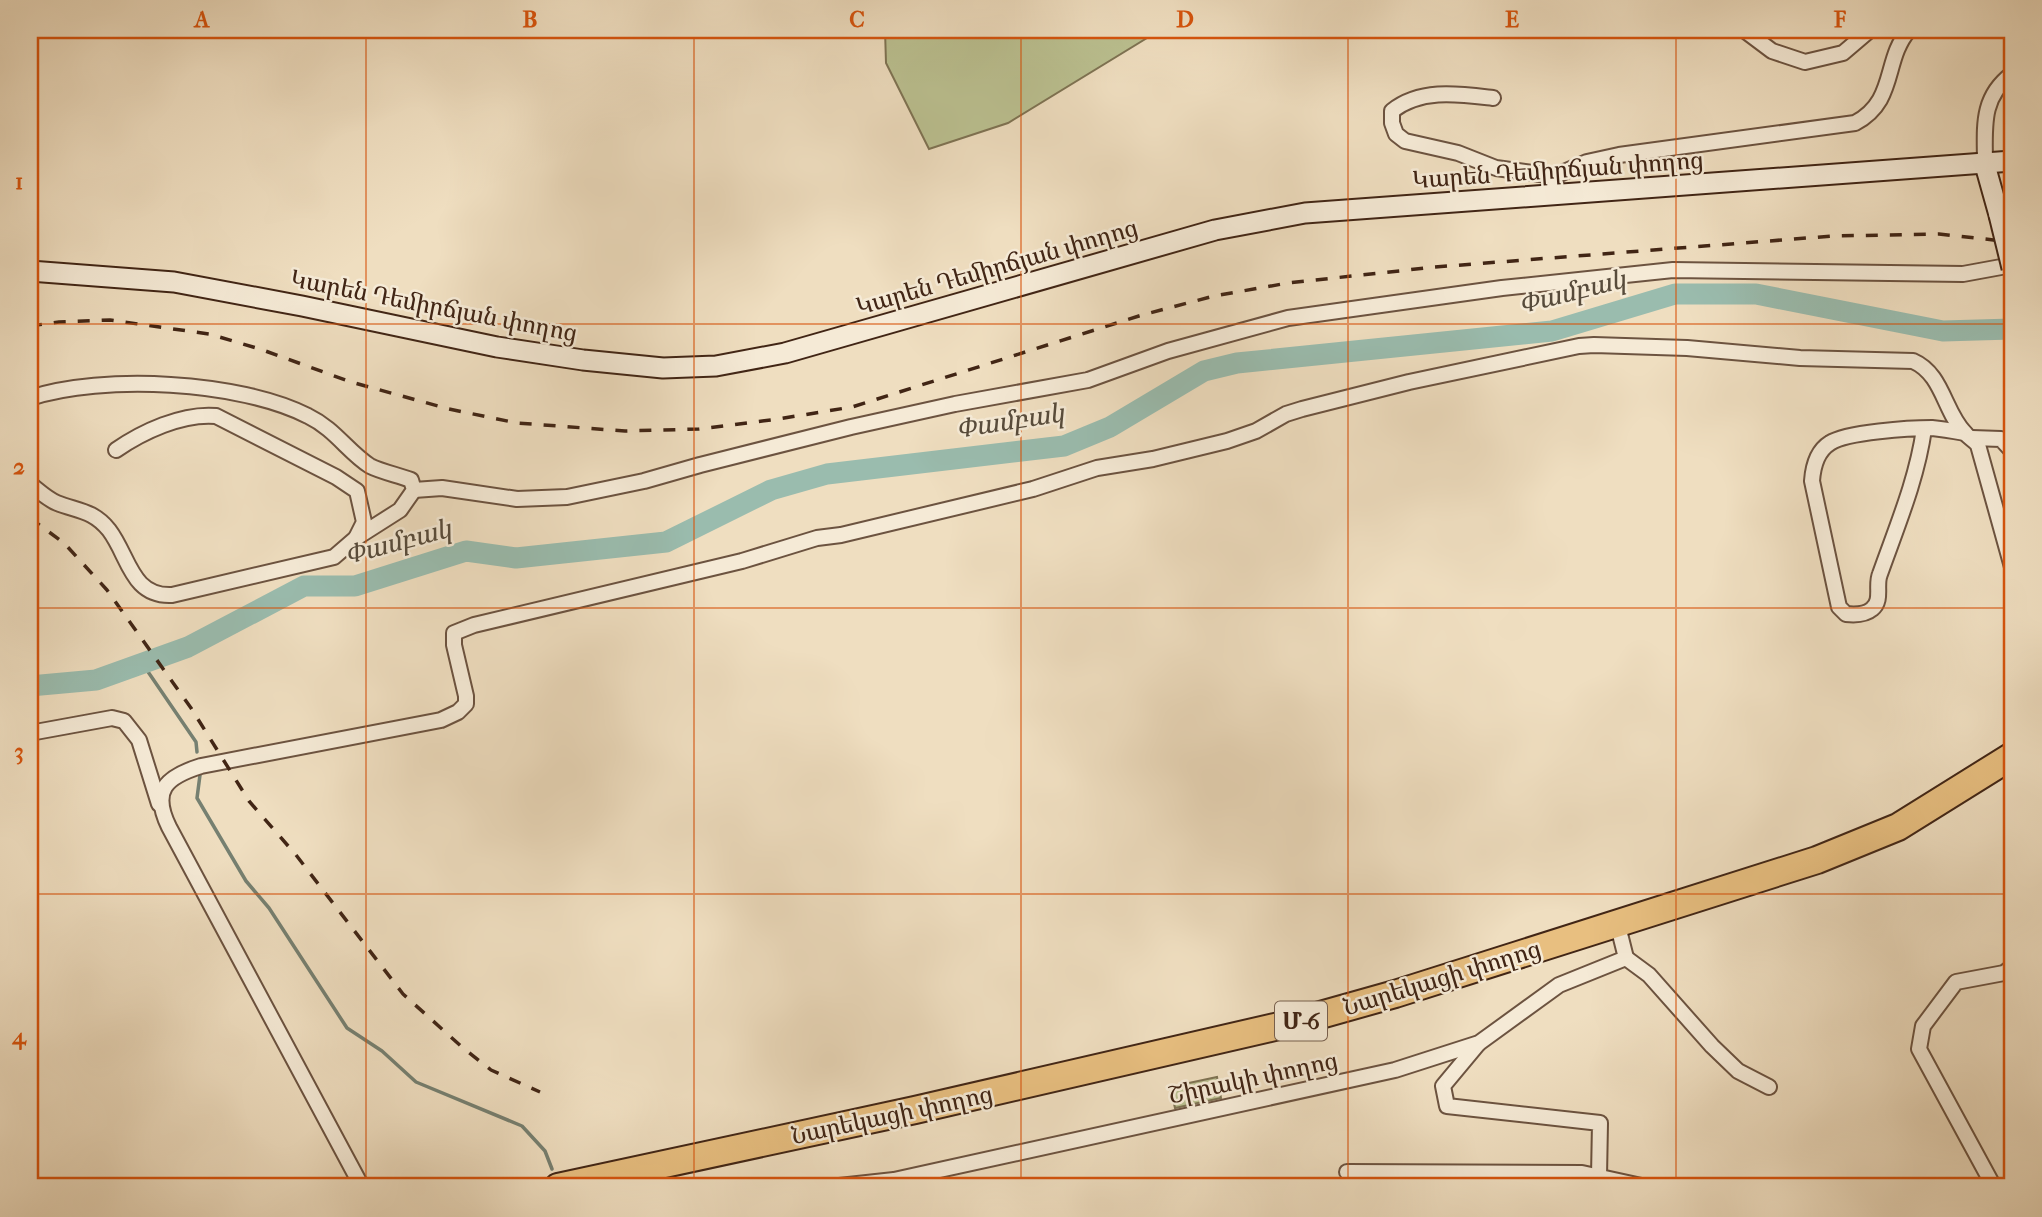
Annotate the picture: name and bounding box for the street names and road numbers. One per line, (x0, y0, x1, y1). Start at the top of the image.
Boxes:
street label: Կարեն Դեմիրճյան փողոց (1412, 146, 1704, 194)
street label: Կարեն Դեմիրճյան փողոց (853, 213, 1141, 321)
street label: Կարեն Դեմիրճյան փողոց (288, 264, 580, 348)
street label: Նարեկացի փողոց (1340, 935, 1544, 1021)
road number: Մ-6 (1275, 1002, 1327, 1040)
street label: Շիրակի փողոց (1166, 1046, 1340, 1110)
street label: Նարեկացի փողոց (789, 1080, 995, 1150)

